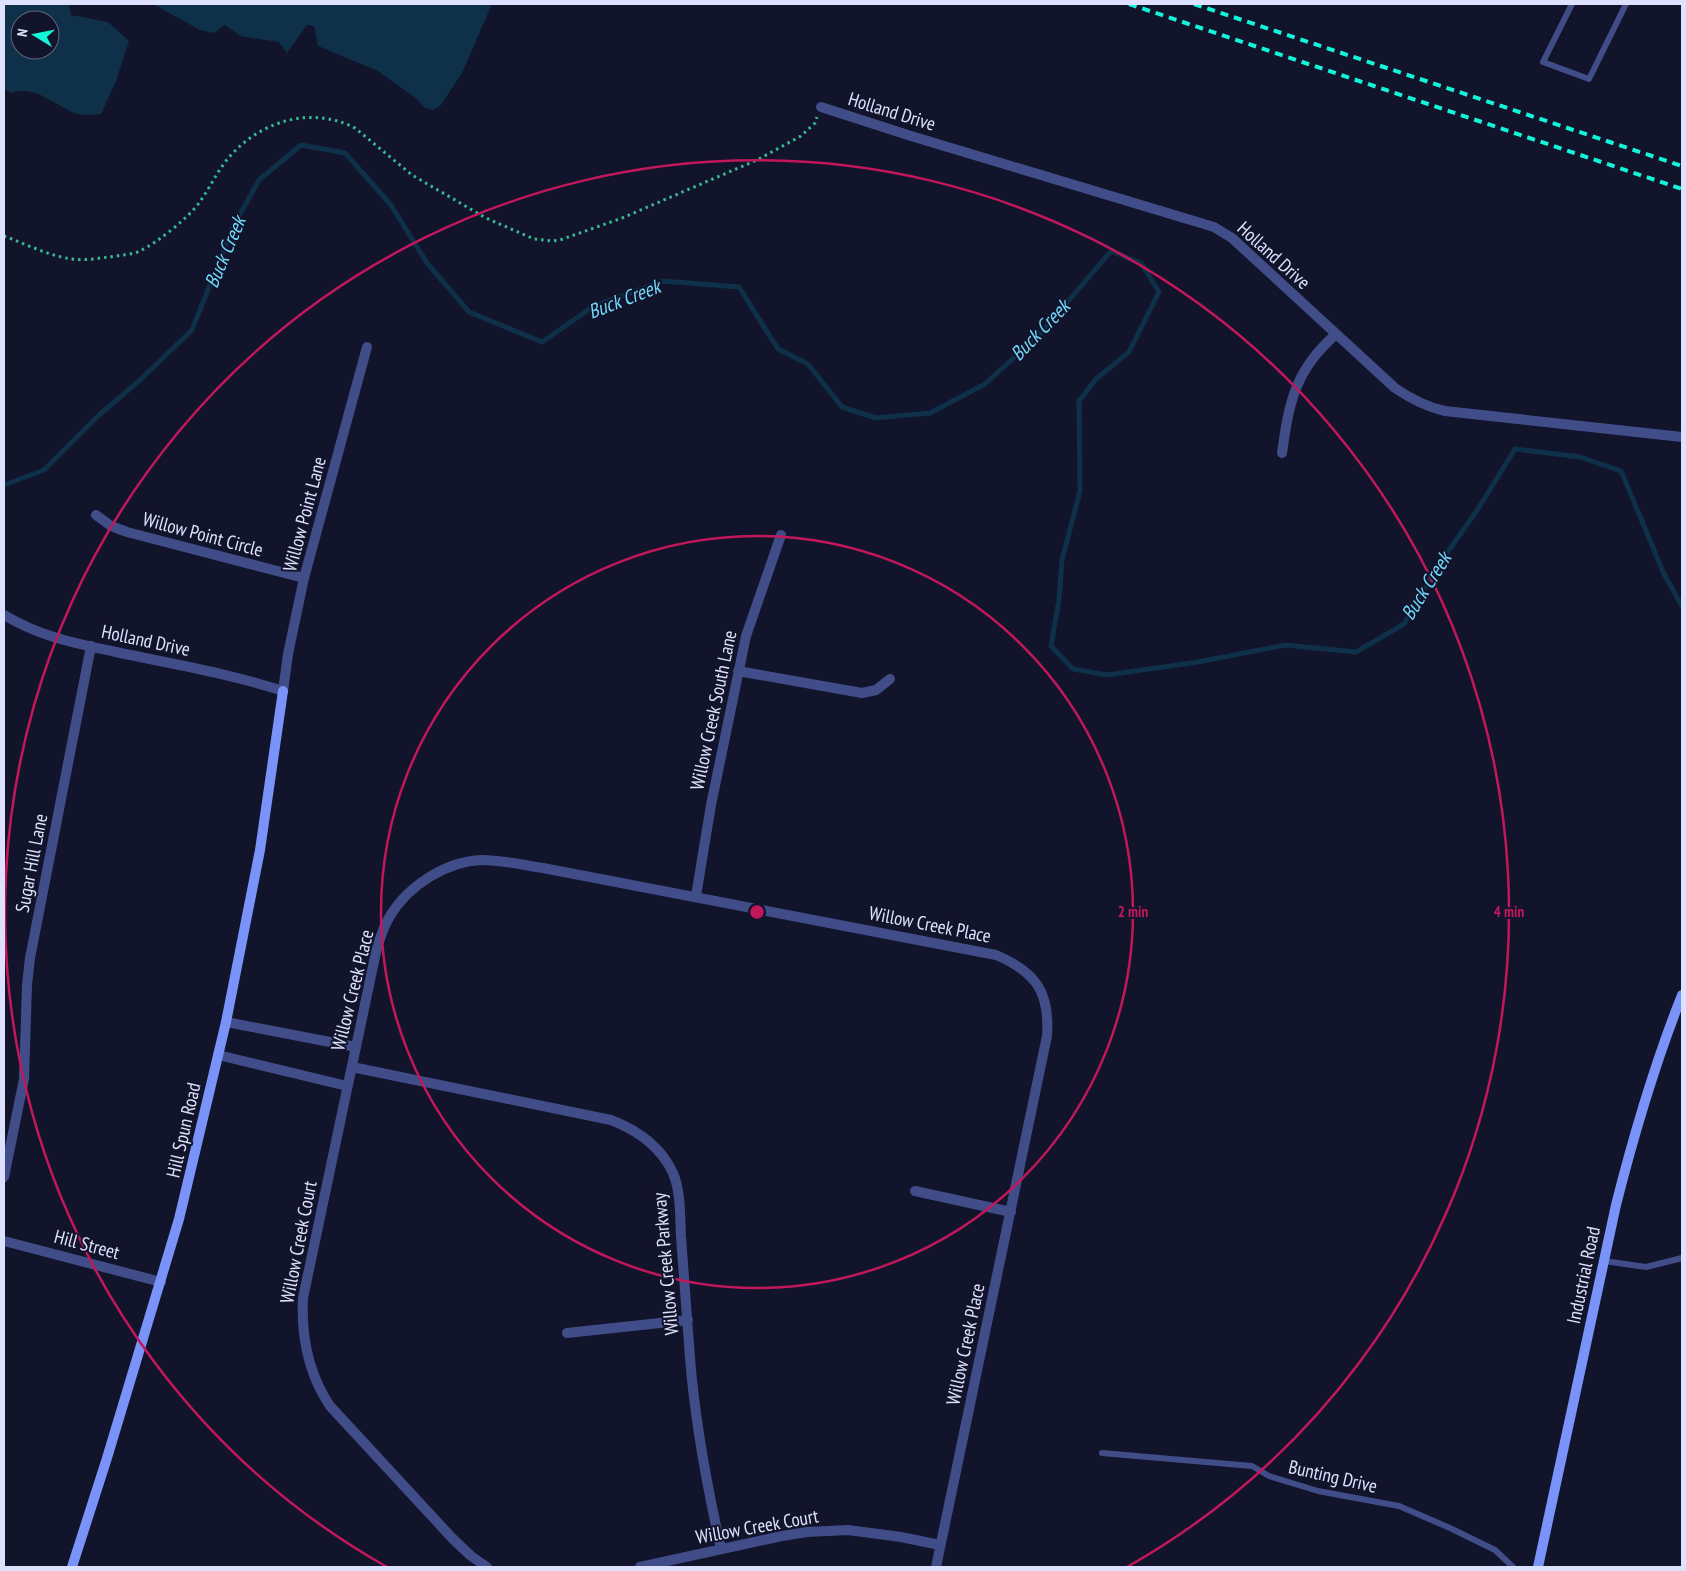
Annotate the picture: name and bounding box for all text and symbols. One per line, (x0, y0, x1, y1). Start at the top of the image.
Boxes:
north arrow (10, 10, 60, 60)
text: N (13, 27, 32, 38)
street label: Holland Drive (845, 86, 939, 136)
water label: Buck Creek (198, 210, 253, 292)
street label: Holland Drive (1233, 216, 1316, 294)
water label: Buck Creek (584, 273, 666, 325)
water label: Buck Creek (1005, 292, 1077, 366)
street label: Willow Point Lane (277, 454, 331, 574)
street label: Willow Point Circle (140, 506, 266, 562)
water label: Buck Creek (1395, 545, 1458, 625)
street label: Holland Drive (100, 619, 193, 661)
street label: Willow Creek South Lane (684, 628, 742, 792)
street label: Sugar Hill Lane (10, 811, 52, 914)
street label: Willow Creek Place (867, 900, 993, 948)
text: 2 min (1118, 902, 1148, 921)
text: 4 min (1494, 902, 1524, 921)
centre of rings (748, 903, 766, 921)
street label: Willow Creek Place (325, 927, 379, 1053)
street label: Hill Spun Road (160, 1080, 206, 1180)
street label: Willow Creek Court (274, 1178, 322, 1305)
street label: Willow Creek Parkway (647, 1191, 683, 1336)
street label: Hill Street (52, 1224, 123, 1264)
street label: Industrial Road (1561, 1224, 1605, 1326)
street label: Willow Creek Place (940, 1281, 990, 1407)
street label: Bunting Drive (1286, 1454, 1380, 1498)
street label: Willow Creek Court (694, 1503, 821, 1549)

